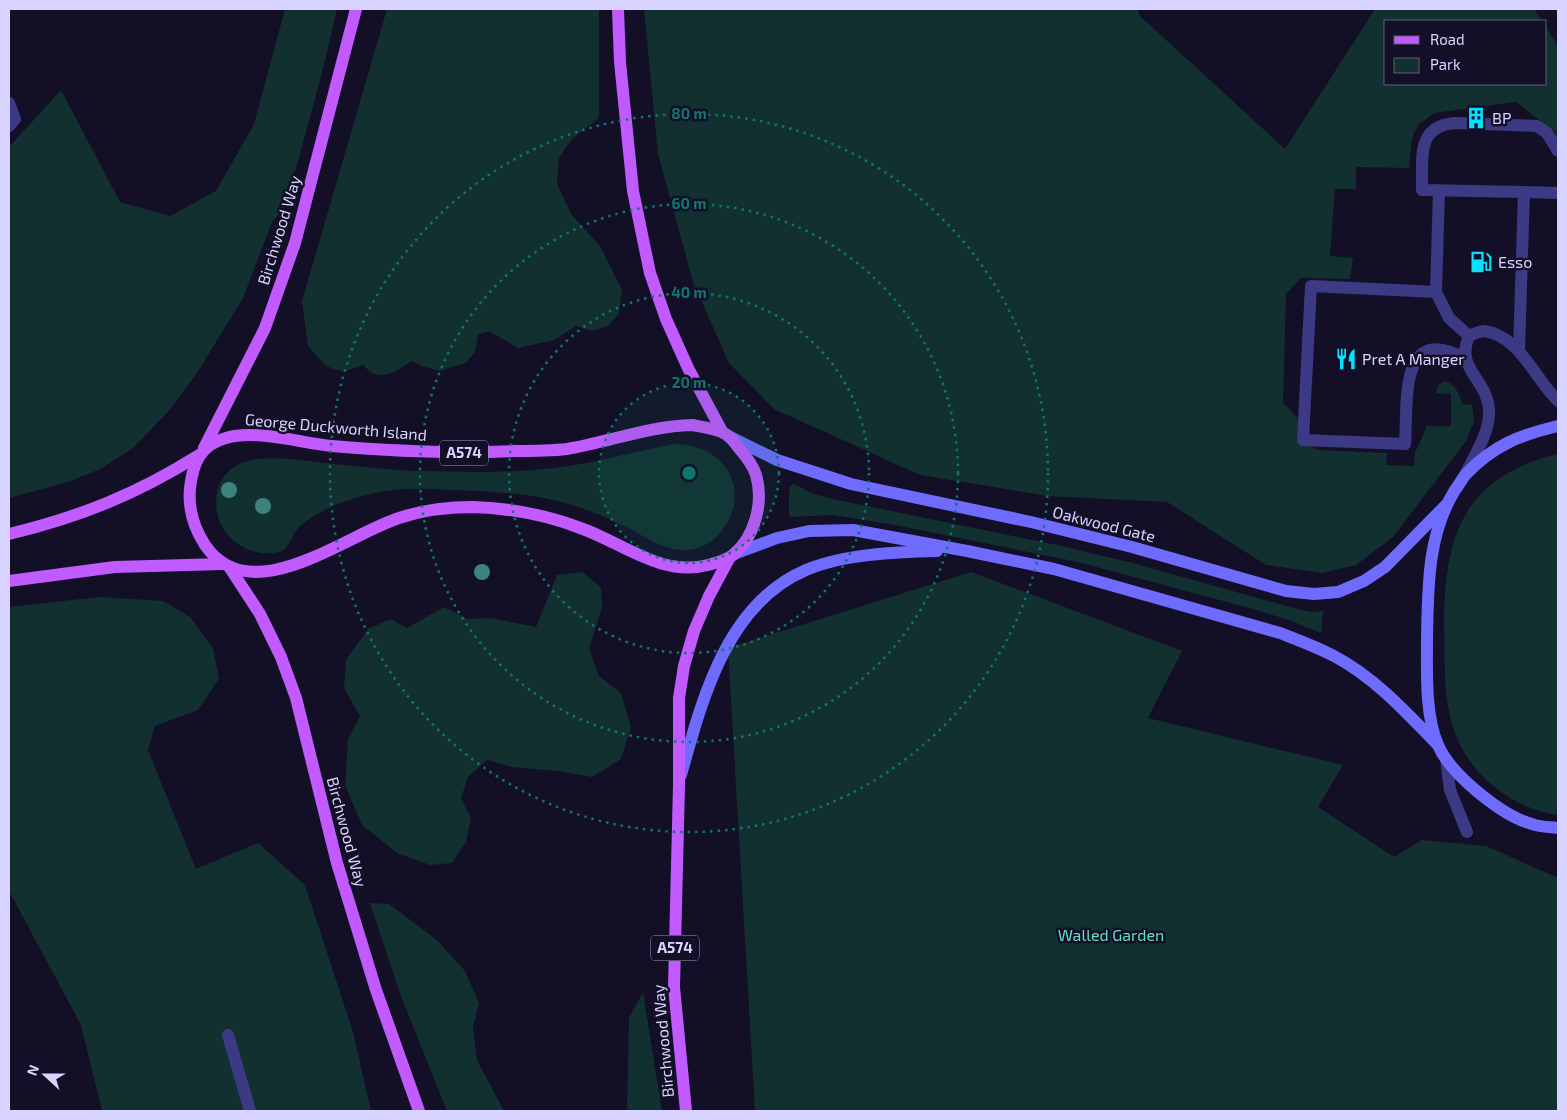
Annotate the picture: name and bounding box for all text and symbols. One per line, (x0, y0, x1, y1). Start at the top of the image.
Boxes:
legend (1384, 20, 1547, 85)
text: Road (1430, 30, 1465, 48)
text: Park (1430, 55, 1461, 73)
text: 80 m (671, 104, 707, 122)
building icon: BP (1463, 105, 1489, 131)
place label: BP (1492, 108, 1511, 127)
street label: Birchwood Way (253, 172, 304, 287)
text: 60 m (672, 194, 706, 212)
fuel station icon: Esso (1468, 249, 1494, 275)
place label: Esso (1498, 252, 1532, 271)
text: 40 m (671, 283, 707, 301)
restaurant icon: Pret A Manger (1333, 346, 1359, 372)
place label: Pret A Manger (1362, 349, 1465, 368)
text: 20 m (672, 373, 706, 391)
street label: George Duckworth Island (244, 409, 428, 444)
road number: A574 (440, 440, 488, 466)
centre of rings (680, 464, 698, 482)
street label: Oakwood Gate (1051, 502, 1157, 545)
street label: Birchwood Way (324, 775, 371, 890)
park label: Walled Garden (1058, 925, 1164, 944)
road number: A574 (651, 936, 699, 960)
street label: Birchwood Way (648, 983, 677, 1098)
north arrow (20, 1050, 70, 1100)
text: N (23, 1062, 42, 1078)

